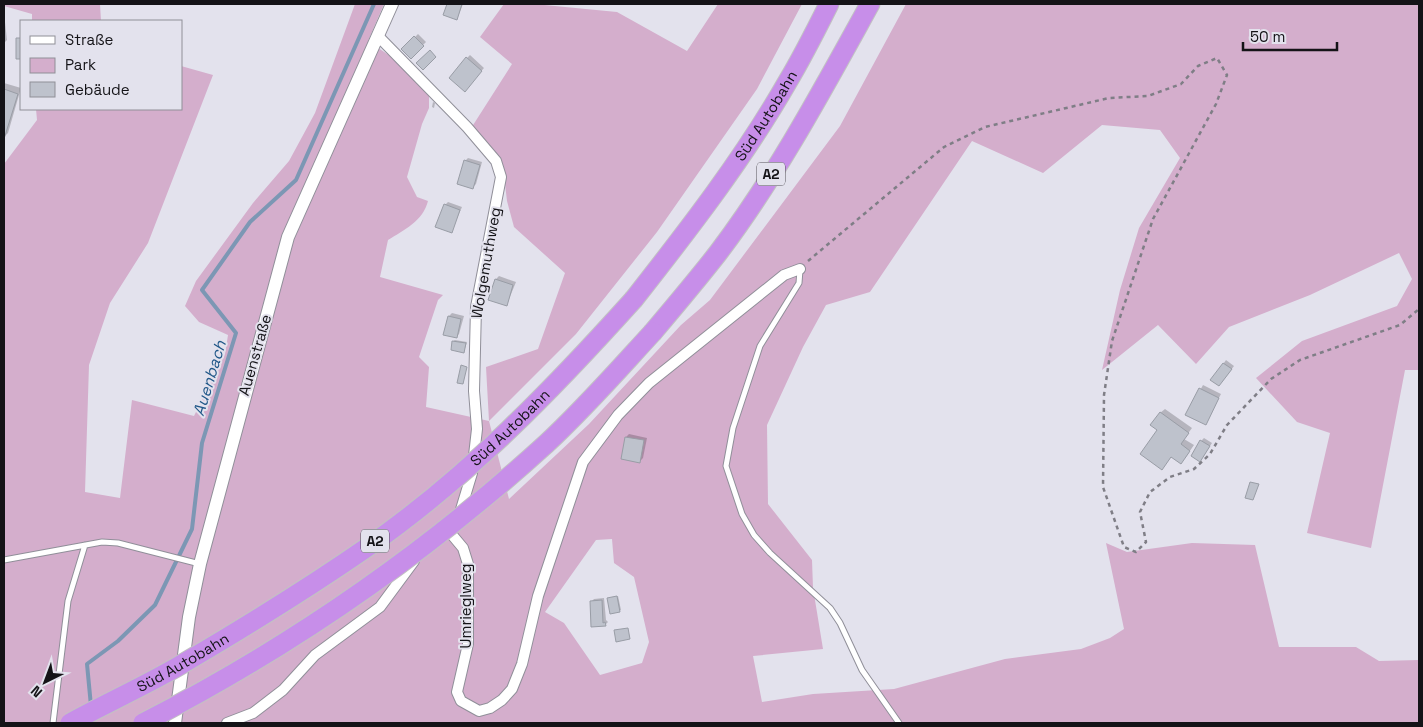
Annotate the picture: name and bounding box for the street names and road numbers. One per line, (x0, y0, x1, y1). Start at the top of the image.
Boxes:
street label: Süd Autobahn (730, 67, 801, 164)
road number: A2 (757, 162, 785, 185)
street label: Wolgemuthweg (466, 206, 505, 320)
street label: Auenstraße (234, 312, 275, 398)
street label: Süd Autobahn (466, 385, 553, 470)
road number: A2 (361, 530, 389, 552)
street label: Umrieglweg (456, 564, 475, 648)
street label: Süd Autobahn (133, 628, 232, 696)

